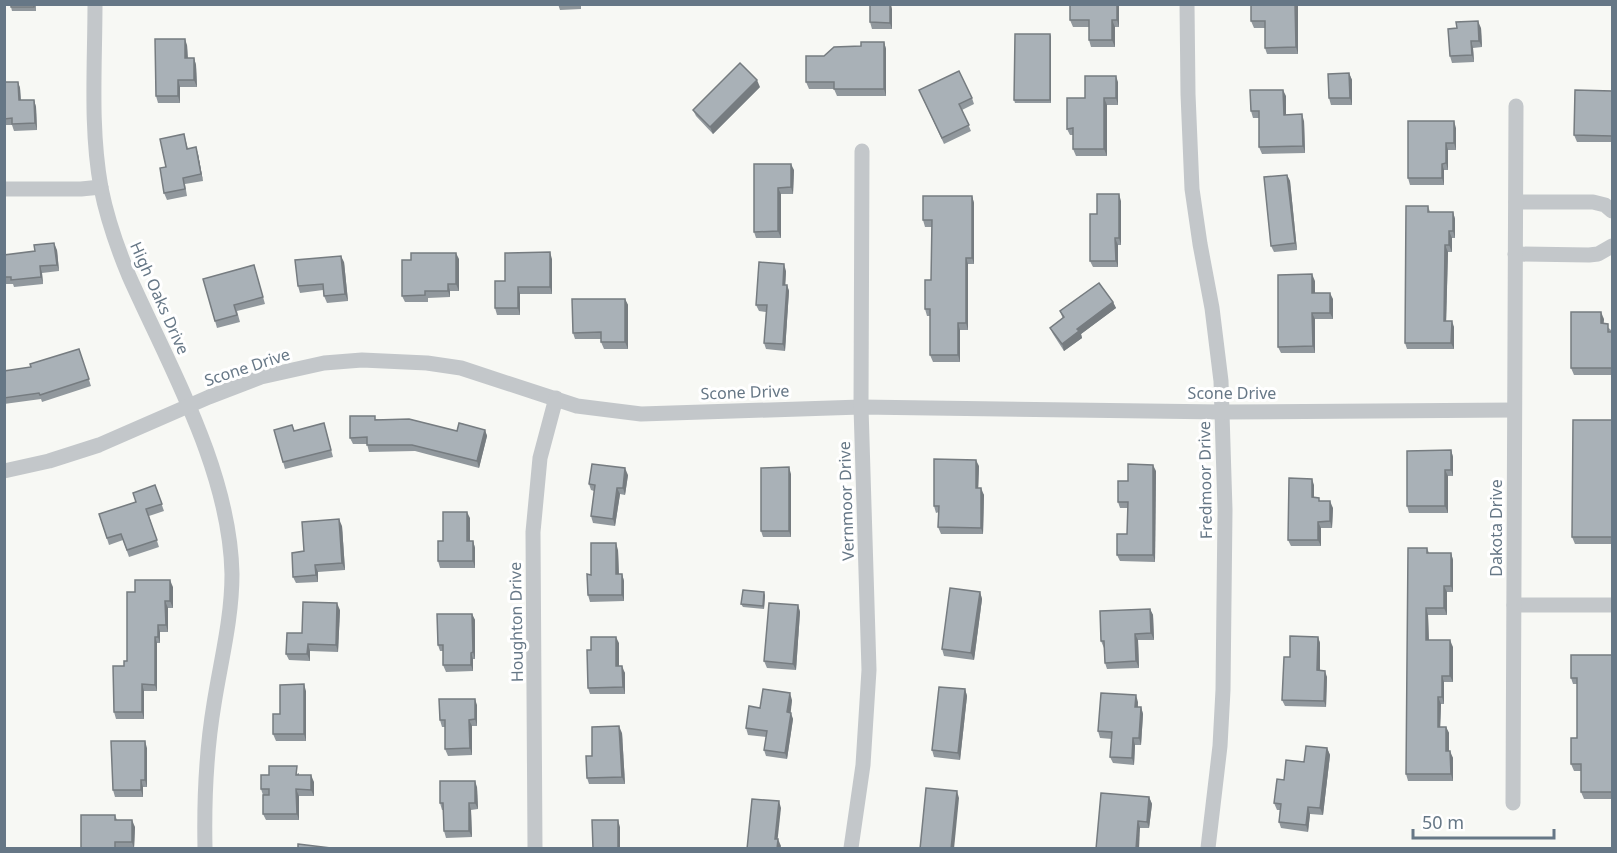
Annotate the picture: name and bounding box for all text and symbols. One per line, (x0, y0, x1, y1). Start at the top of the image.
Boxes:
street label: High Oaks Drive (125, 238, 195, 358)
street label: Scone Drive (201, 343, 293, 391)
street label: Scone Drive (700, 379, 790, 405)
street label: Scone Drive (1188, 382, 1276, 404)
street label: Fredmoor Drive (1193, 421, 1217, 539)
street label: Vernmoor Drive (833, 441, 859, 561)
street label: Dakota Drive (1485, 479, 1507, 577)
street label: Houghton Drive (504, 562, 528, 682)
scale bar (1413, 802, 1554, 840)
text: 50 m (1422, 810, 1464, 834)

